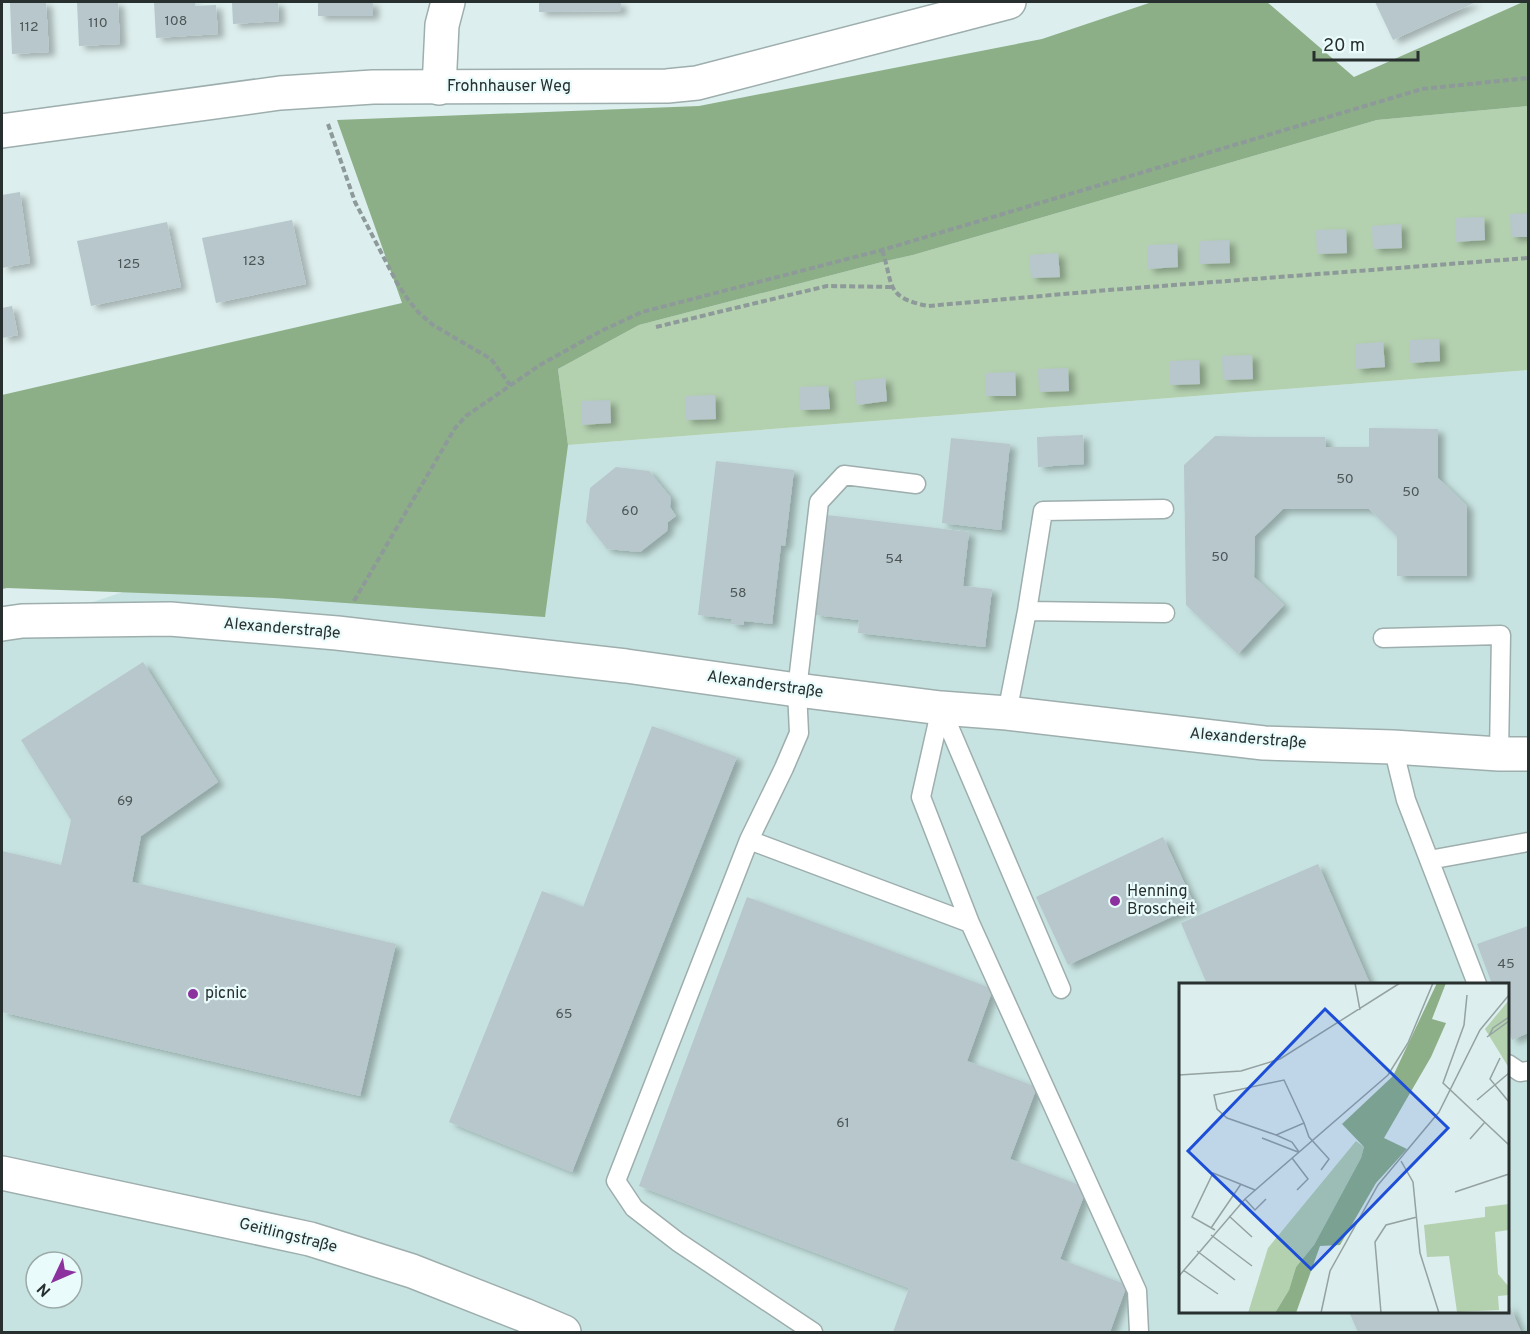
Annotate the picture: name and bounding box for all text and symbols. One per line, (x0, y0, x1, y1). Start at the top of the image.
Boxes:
house number: 108 (165, 13, 187, 30)
house number: 110 (88, 15, 108, 32)
house number: 112 (19, 19, 39, 36)
scale bar (1314, 24, 1418, 62)
text: 20 m (1323, 35, 1365, 58)
street label: Frohnhauser Weg (447, 77, 571, 97)
house number: 123 (243, 253, 265, 270)
house number: 125 (118, 256, 140, 273)
house number: 50 (1336, 471, 1354, 488)
house number: 50 (1402, 484, 1420, 501)
house number: 60 (621, 503, 639, 520)
house number: 50 (1211, 549, 1229, 566)
house number: 54 (885, 551, 903, 568)
house number: 58 (729, 585, 747, 602)
street label: Alexanderstraße (223, 614, 341, 644)
street label: Alexanderstraße (706, 667, 824, 703)
street label: Alexanderstraße (1189, 724, 1307, 754)
house number: 69 (117, 793, 133, 810)
place label: Henning Broscheit (1127, 882, 1195, 920)
marker: Henning Broscheit (1108, 894, 1122, 908)
house number: 45 (1497, 956, 1515, 973)
inset map (1179, 983, 1509, 1313)
place label: picnic (205, 984, 247, 1004)
marker: picnic (186, 987, 200, 1001)
house number: 65 (555, 1006, 573, 1023)
house number: 61 (836, 1115, 850, 1132)
street label: Geitlingstraße (237, 1214, 339, 1258)
north arrow (24, 1250, 84, 1310)
text: N (33, 1278, 56, 1300)

